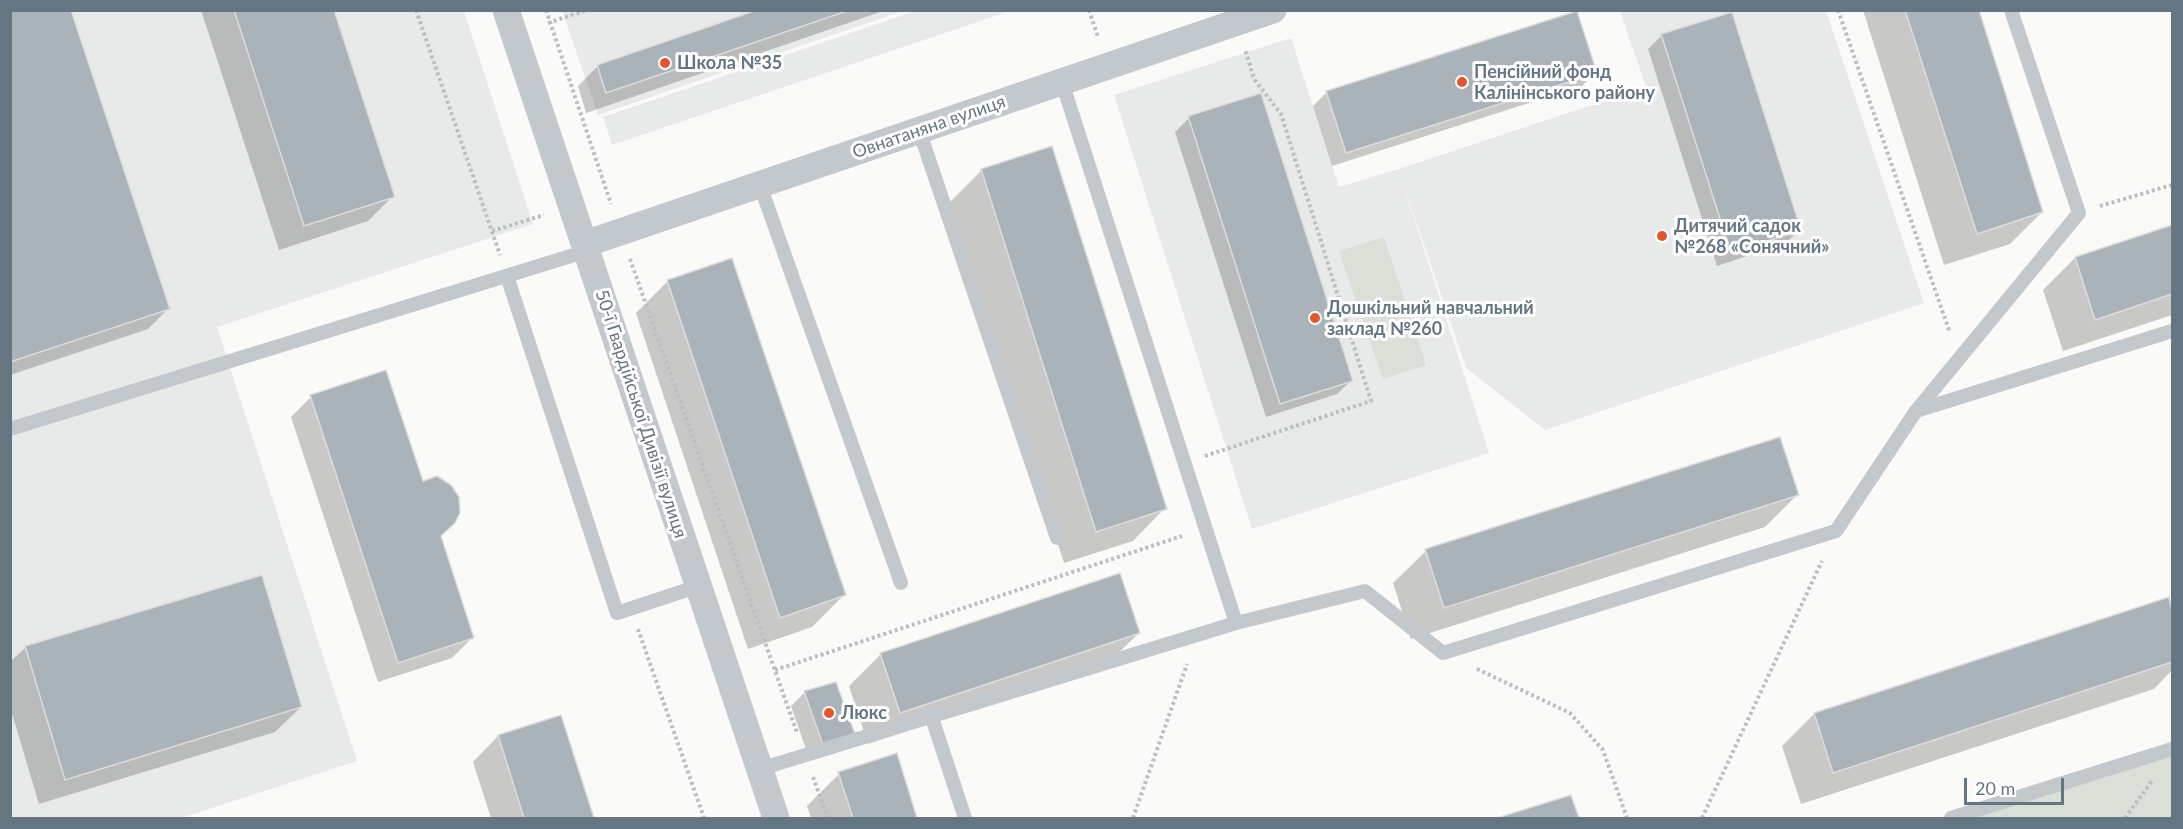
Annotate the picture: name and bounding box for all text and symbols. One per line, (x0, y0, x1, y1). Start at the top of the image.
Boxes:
place label: Школа №35 (677, 52, 782, 74)
marker: Школа №35 (658, 56, 672, 70)
place label: Пенсійний фонд Калінінського району (1474, 61, 1655, 104)
marker: Пенсійний фонд Калінінського району (1455, 75, 1469, 89)
street label: Овнатаняна вулиця (850, 91, 1008, 163)
place label: Дитячий садок №268 «Сонячний» (1674, 215, 1829, 258)
marker: Дитячий садок №268 «Сонячний» (1655, 229, 1669, 243)
street label: 50-ї Гвардійської Дивізії вулиця (591, 287, 691, 541)
place label: Дошкільний навчальний заклад №260 (1327, 297, 1534, 340)
marker: Дошкільний навчальний заклад №260 (1308, 311, 1322, 325)
place label: Люкс (841, 702, 887, 724)
marker: Люкс (822, 706, 836, 720)
scale bar (1967, 766, 2068, 804)
text: 20 m (1975, 777, 2015, 799)

